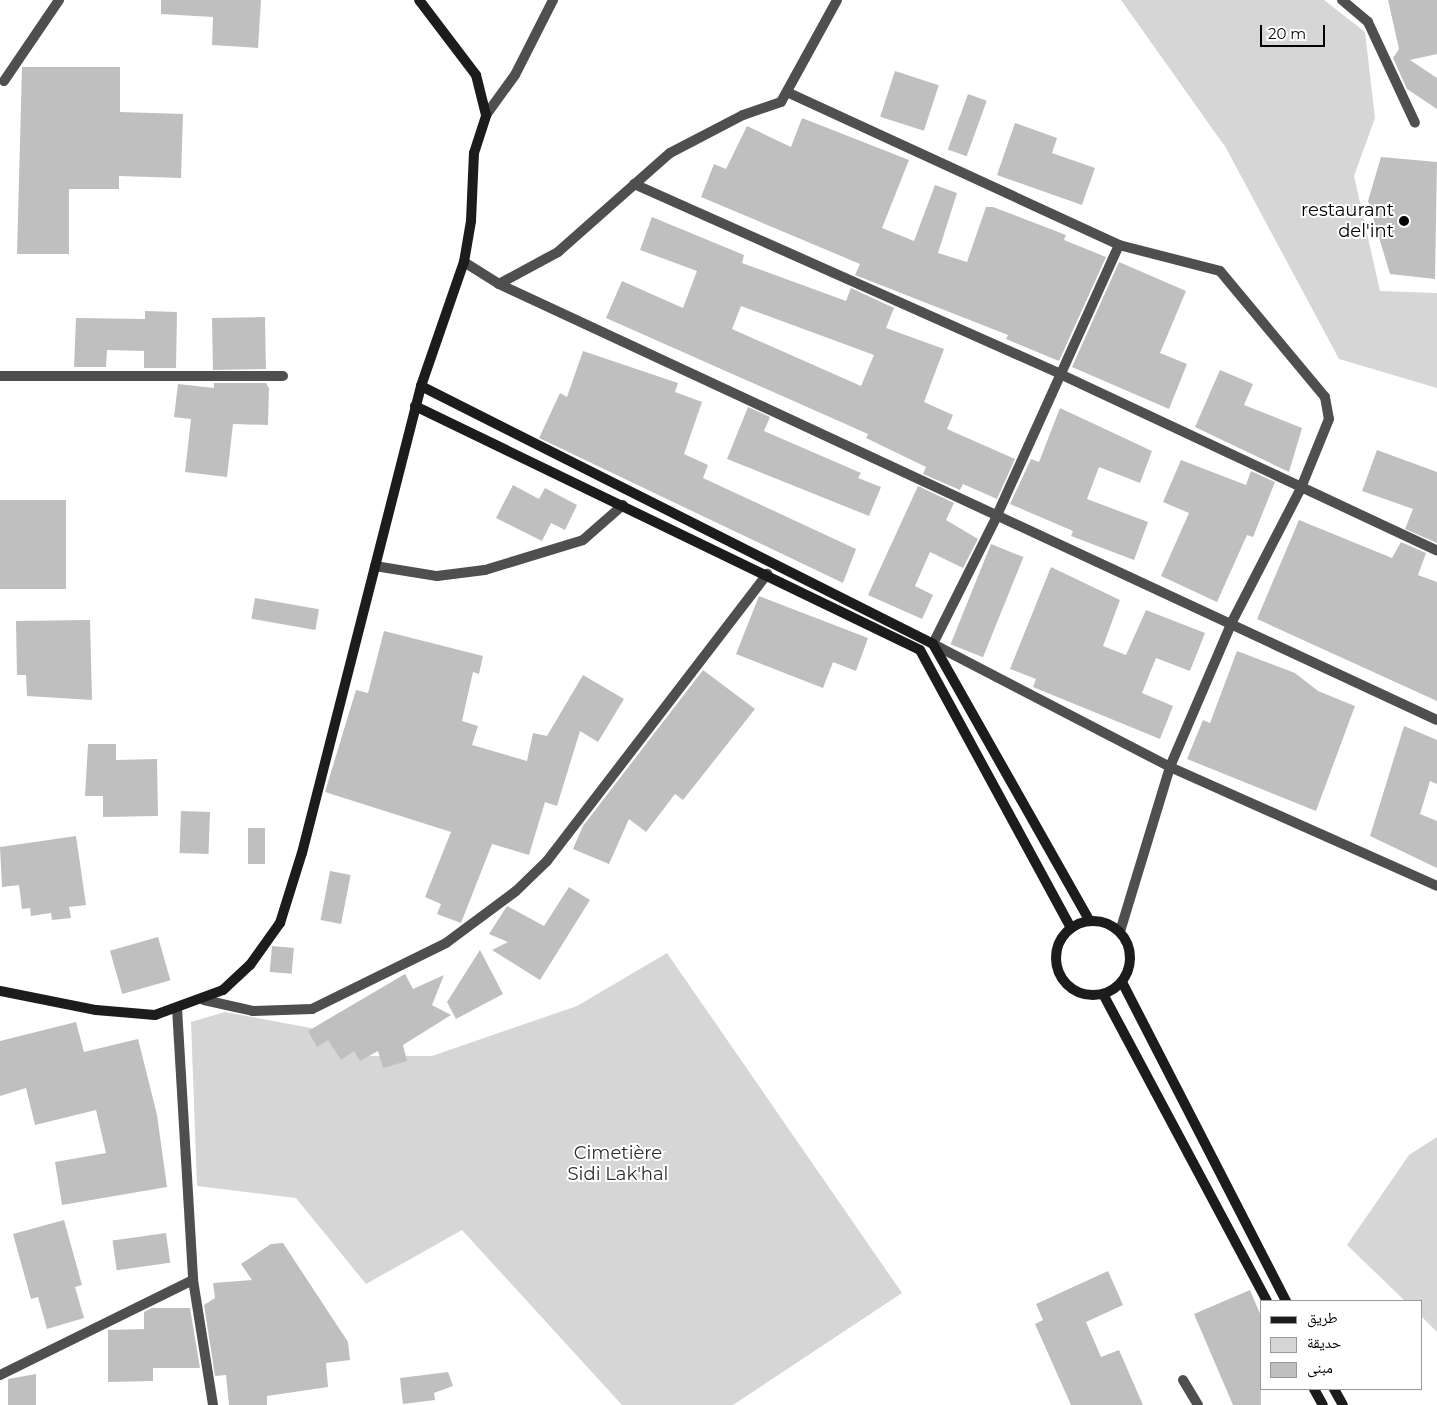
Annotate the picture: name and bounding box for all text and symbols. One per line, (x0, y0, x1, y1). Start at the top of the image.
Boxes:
scale bar (1262, 15, 1327, 47)
text: 20 m (1268, 24, 1306, 43)
place label: restaurant del'int (1301, 200, 1394, 242)
marker: restaurant del'int (1398, 215, 1410, 227)
park label: Cimetière Sidi Lak'hal (568, 1143, 668, 1186)
legend (1260, 1300, 1422, 1390)
text: طريق (1307, 1308, 1338, 1327)
text: حديقة (1307, 1333, 1341, 1352)
text: مبنى (1307, 1358, 1333, 1377)

